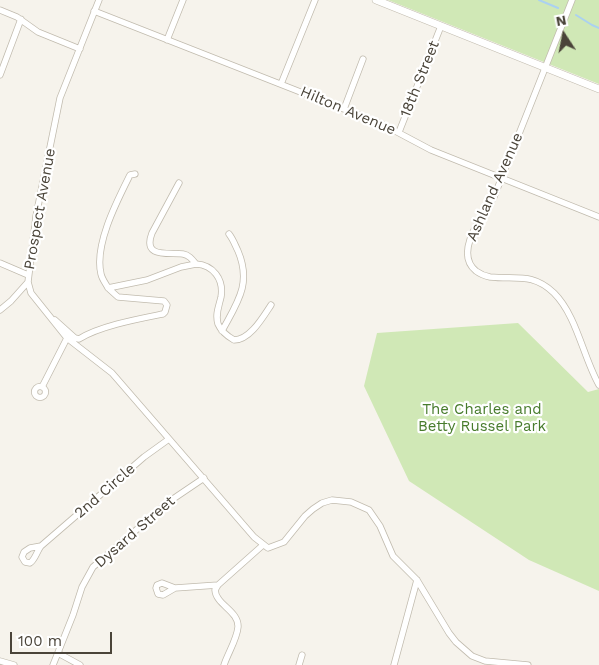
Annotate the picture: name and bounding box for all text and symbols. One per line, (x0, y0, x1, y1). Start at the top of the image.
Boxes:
north arrow (539, 10, 589, 60)
text: N (555, 11, 568, 29)
street label: 18th Street (396, 38, 444, 120)
street label: Hilton Avenue (298, 83, 398, 139)
street label: Ashland Avenue (463, 130, 527, 244)
street label: Prospect Avenue (20, 147, 60, 271)
park label: The Charles and Betty Russel Park (418, 401, 546, 436)
street label: 2nd Circle (71, 460, 139, 522)
street label: Dysard Street (91, 492, 179, 572)
scale bar (12, 622, 115, 654)
text: 100 m (18, 632, 62, 650)

